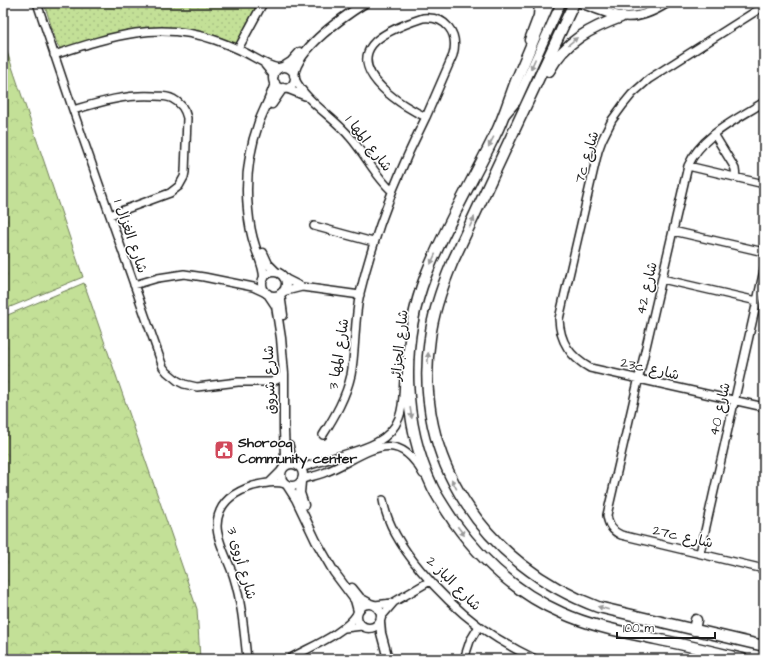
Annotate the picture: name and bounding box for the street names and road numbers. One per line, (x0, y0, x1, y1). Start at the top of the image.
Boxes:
street label: شارع المها 1 (340, 111, 397, 176)
street label: 7c شارع (570, 129, 604, 186)
street label: شارع الغزال 1 (108, 197, 152, 276)
street label: شارع 42 (631, 260, 663, 317)
street label: شارع الجزائر (386, 309, 414, 382)
street label: شارع المها 3 (324, 317, 354, 391)
street label: شارع شروق (259, 345, 281, 415)
street label: 23c شارع (618, 352, 681, 385)
street label: شارع 40 (704, 381, 736, 438)
street label: 27c شارع (651, 520, 715, 554)
street label: شارع أروى 3 (221, 525, 261, 602)
street label: شارع الباز 2 (421, 552, 485, 616)

